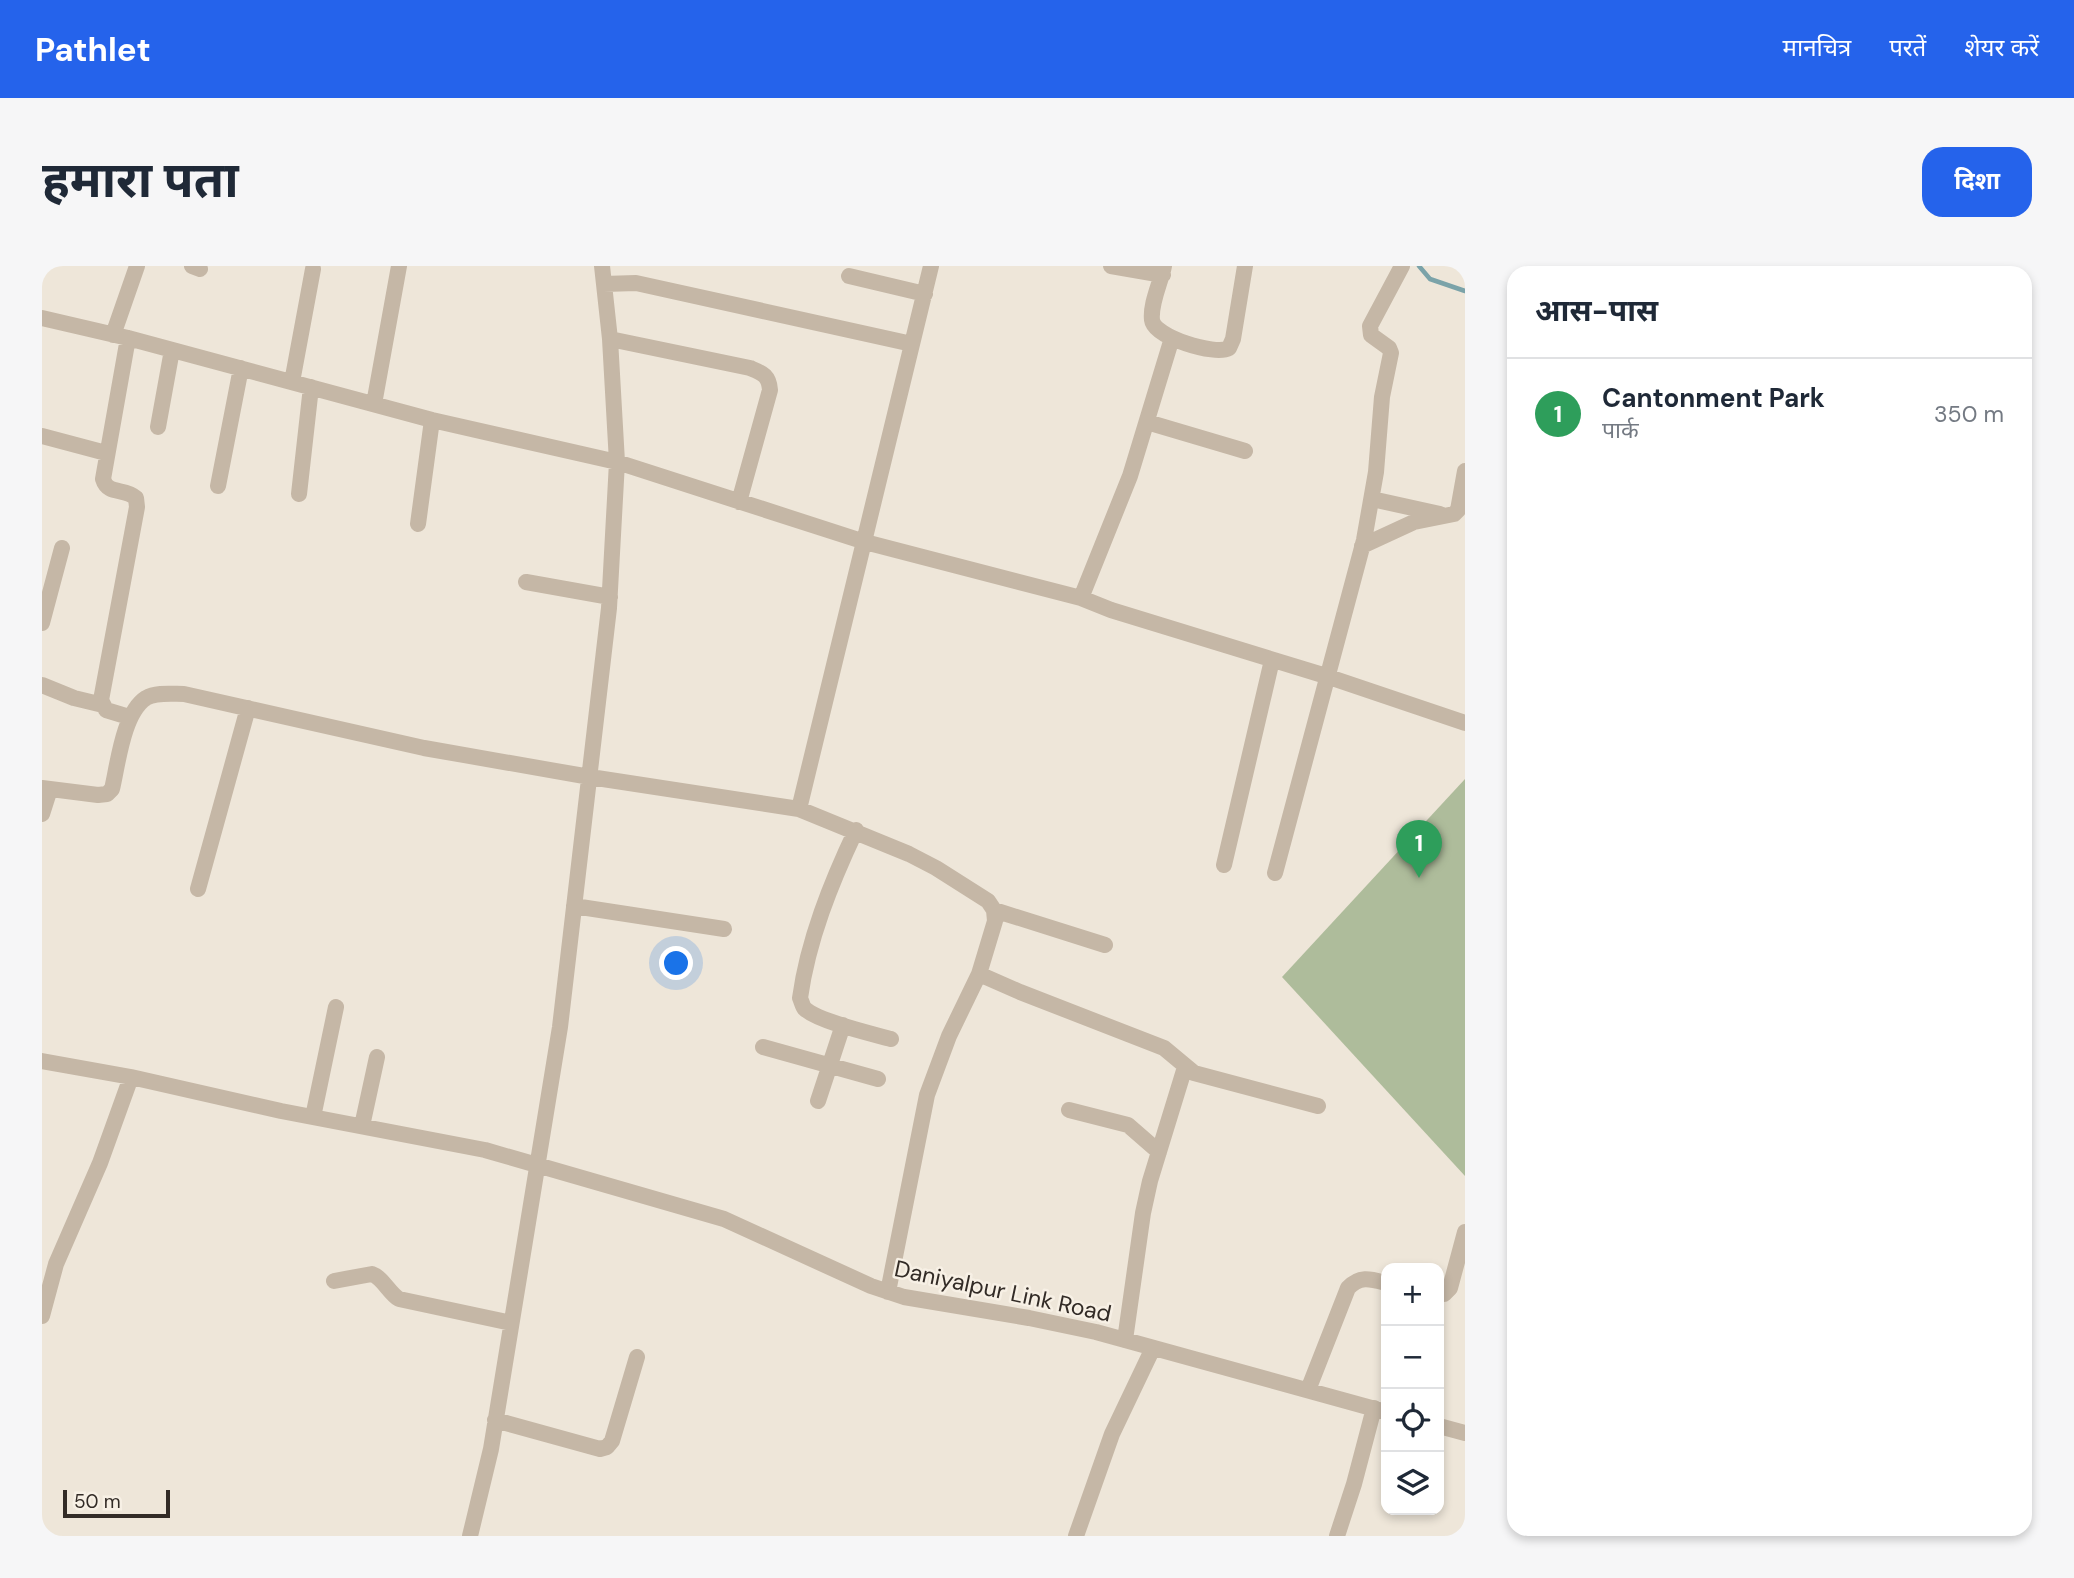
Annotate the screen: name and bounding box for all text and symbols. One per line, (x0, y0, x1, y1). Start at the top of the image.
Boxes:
text: Pathlet (35, 28, 151, 71)
text: मानचित्र (1783, 32, 1851, 63)
text: परतें (1889, 32, 1926, 63)
text: शेयर करें (1964, 32, 2039, 63)
button: दिशा (1922, 147, 2032, 217)
text: हमारा पता (42, 148, 239, 212)
text: आस-पास (1535, 291, 1658, 330)
text: Cantonment Park (1602, 381, 1825, 415)
text: 1 (1554, 399, 1562, 429)
text: 350 m (1934, 399, 2004, 429)
text: पार्क (1602, 415, 1639, 445)
pin: 1 (1396, 820, 1442, 878)
your location (659, 946, 693, 980)
street label: Daniyalpur Link Road (892, 1253, 1114, 1329)
map controls (1381, 1263, 1444, 1515)
button: + (1381, 1263, 1444, 1326)
button: − (1381, 1326, 1444, 1389)
button: locate (1381, 1389, 1444, 1452)
button: layers (1381, 1452, 1444, 1515)
scale bar (63, 1487, 170, 1519)
text: 50 m (74, 1489, 121, 1514)

